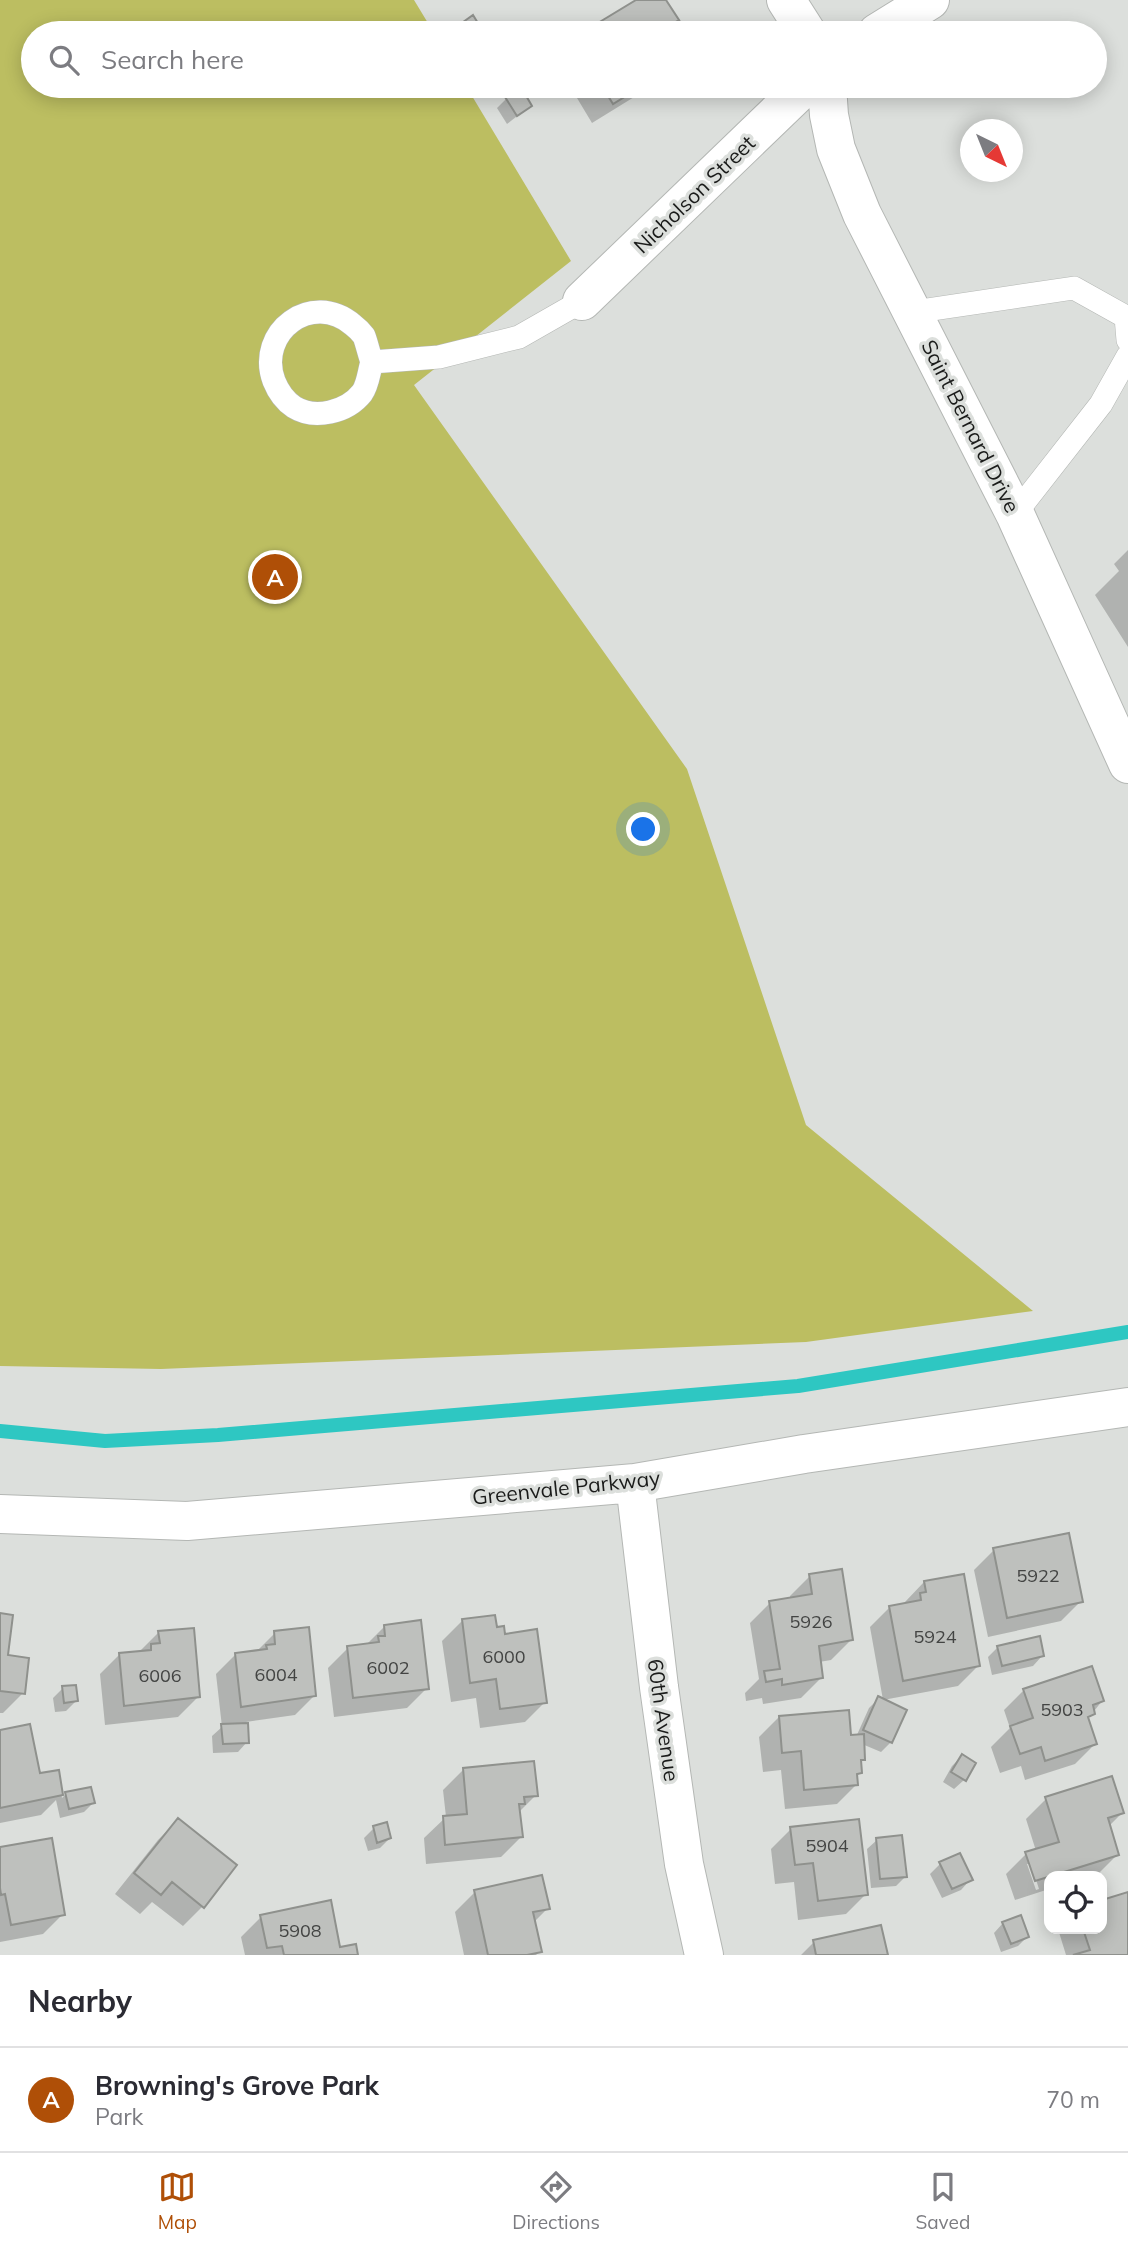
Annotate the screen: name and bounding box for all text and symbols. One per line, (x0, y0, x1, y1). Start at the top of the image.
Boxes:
search box (21, 21, 1107, 98)
icon: search (45, 41, 83, 79)
text: Search here (101, 43, 244, 76)
north arrow (960, 119, 1023, 182)
street label: Nicholson Street (628, 130, 760, 258)
street label: Saint Bernard Drive (916, 335, 1026, 517)
pin: A (252, 551, 298, 603)
your location (626, 812, 660, 846)
street label: Greenvale Parkway (471, 1464, 661, 1510)
house number: 5922 (1016, 1564, 1060, 1587)
house number: 5926 (789, 1610, 833, 1633)
house number: 5924 (913, 1625, 957, 1648)
house number: 6000 (482, 1645, 526, 1668)
house number: 6002 (366, 1656, 410, 1679)
street label: 60th Avenue (643, 1657, 685, 1783)
house number: 6004 (254, 1663, 298, 1686)
house number: 6006 (138, 1664, 182, 1687)
house number: 5903 (1040, 1698, 1084, 1721)
house number: 5904 (805, 1834, 849, 1857)
map controls (1044, 1871, 1107, 1934)
button: locate (1044, 1871, 1107, 1934)
house number: 5908 (278, 1919, 322, 1942)
text: Nearby (28, 1982, 132, 2020)
text: Browning's Grove Park (95, 2069, 379, 2102)
text: A (42, 2085, 60, 2114)
text: 70 m (1046, 2085, 1100, 2114)
text: Park (95, 2102, 143, 2131)
tab: Map (158, 2168, 197, 2234)
tab: Directions (512, 2168, 600, 2234)
tab: Saved (915, 2168, 970, 2234)

